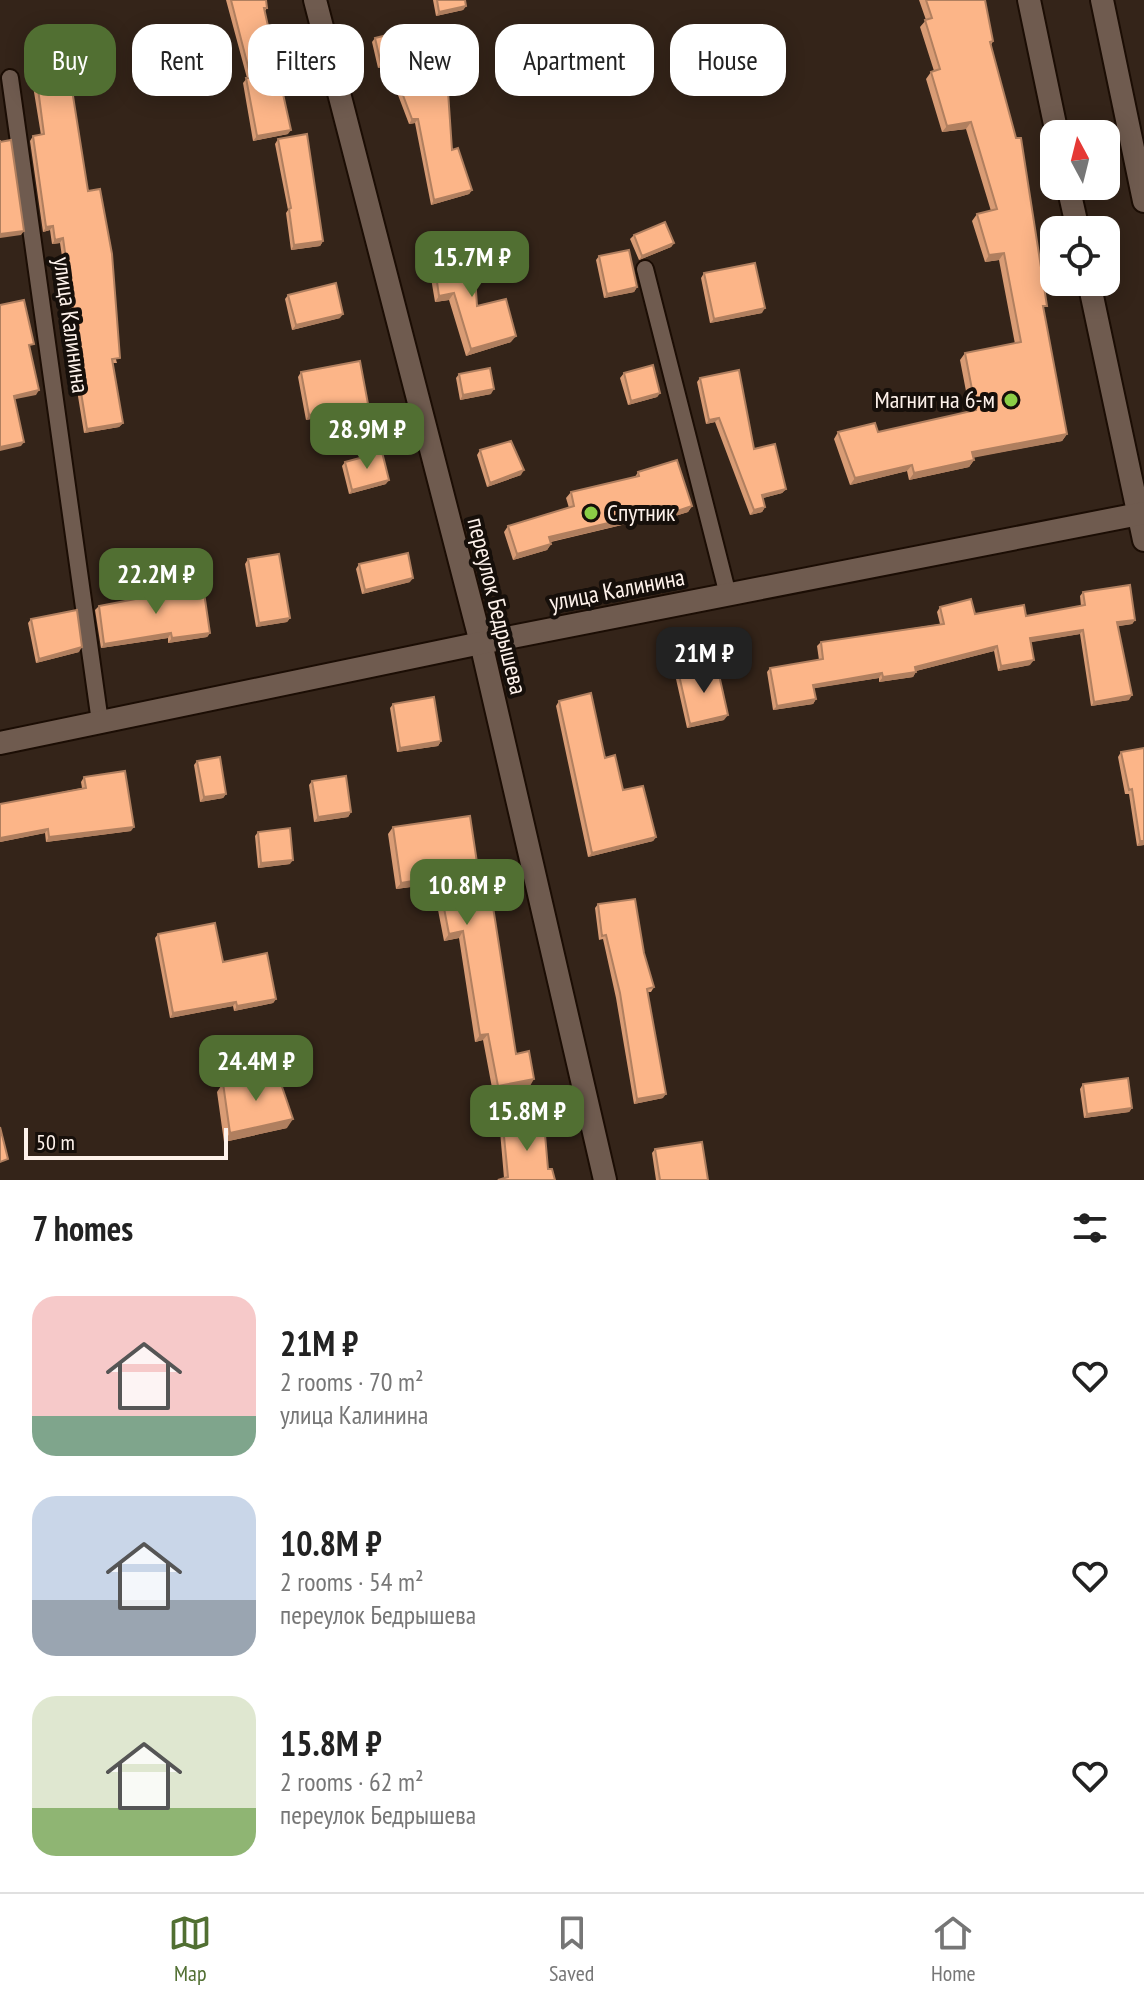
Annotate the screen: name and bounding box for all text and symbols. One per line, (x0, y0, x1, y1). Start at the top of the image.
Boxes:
chip: Buy (24, 24, 116, 96)
chip: Rent (132, 24, 232, 96)
chip: Filters (248, 24, 364, 96)
chip: New (380, 24, 479, 96)
chip: Apartment (495, 24, 654, 96)
chip: House (670, 24, 786, 96)
north arrow (1040, 120, 1120, 200)
map controls (1040, 120, 1120, 296)
button: locate (1040, 216, 1120, 296)
pin: 15.7M ₽ (398, 231, 546, 299)
text: 15.7M ₽ (433, 240, 511, 273)
street label: улица Калинина (47, 255, 96, 395)
place label: Магнит на 6-м (874, 384, 995, 415)
marker: Магнит на 6-м (1002, 391, 1020, 409)
pin: 28.9M ₽ (293, 403, 441, 471)
text: 28.9M ₽ (328, 412, 406, 445)
place label: Спутник (607, 497, 676, 528)
marker: Спутник (582, 504, 600, 522)
street label: переулок Бедрышева (461, 514, 534, 697)
pin: 22.2M ₽ (82, 548, 230, 616)
text: 22.2M ₽ (117, 557, 195, 590)
street label: улица Калинина (547, 561, 687, 618)
pin: 21M ₽ (648, 627, 760, 695)
text: 21M ₽ (674, 636, 734, 669)
pin: 10.8M ₽ (393, 859, 541, 927)
text: 10.8M ₽ (428, 868, 506, 901)
pin: 24.4M ₽ (182, 1035, 330, 1103)
text: 24.4M ₽ (217, 1044, 295, 1077)
pin: 15.8M ₽ (453, 1085, 601, 1153)
text: 15.8M ₽ (488, 1094, 566, 1127)
scale bar (24, 1124, 228, 1160)
text: 50 m (36, 1128, 75, 1156)
text: 7 homes (32, 1206, 133, 1250)
icon: filters (1068, 1206, 1112, 1250)
text: 21M ₽ (280, 1321, 358, 1365)
icon: home (96, 1328, 192, 1424)
icon: heart (1068, 1354, 1112, 1398)
text: 2 rooms · 70 m² (280, 1365, 424, 1398)
text: улица Калинина (280, 1398, 428, 1431)
text: 10.8M ₽ (280, 1521, 382, 1565)
icon: home (96, 1528, 192, 1624)
icon: heart (1068, 1554, 1112, 1598)
text: 2 rooms · 54 m² (280, 1565, 424, 1598)
text: переулок Бедрышева (280, 1598, 476, 1631)
text: 15.8M ₽ (280, 1721, 382, 1765)
icon: home (96, 1728, 192, 1824)
icon: heart (1068, 1754, 1112, 1798)
text: 2 rooms · 62 m² (280, 1765, 424, 1798)
text: переулок Бедрышева (280, 1798, 476, 1831)
tab: Map (168, 1911, 212, 1987)
tab: Saved (549, 1911, 594, 1987)
tab: Home (931, 1911, 976, 1987)

